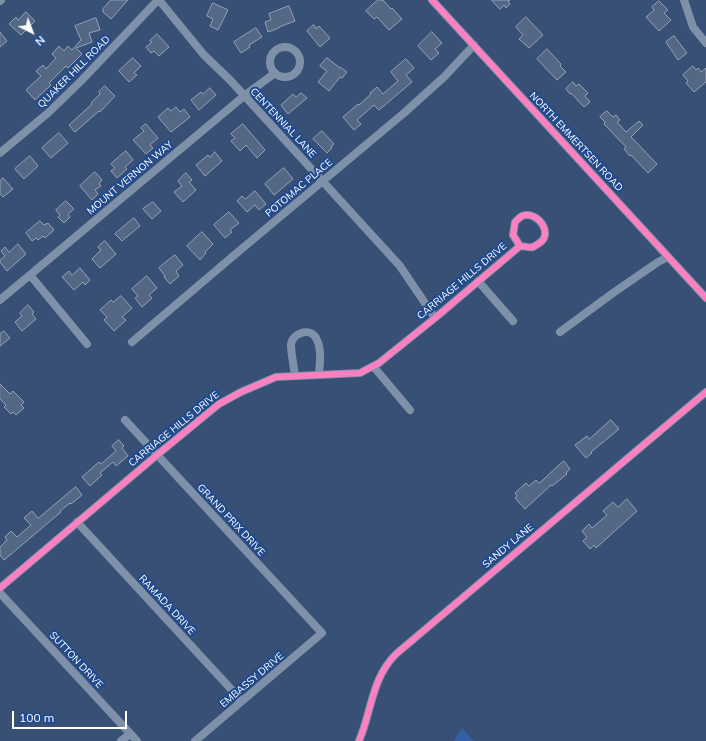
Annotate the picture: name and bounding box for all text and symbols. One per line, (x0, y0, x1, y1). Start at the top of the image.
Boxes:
north arrow (12, 12, 52, 52)
text: N (32, 33, 48, 49)
street label: QUAKER HILL ROAD (35, 33, 113, 111)
street label: CENTENNIAL LANE (248, 86, 318, 160)
street label: NORTH EMMERTSEN ROAD (527, 90, 625, 194)
street label: MOUNT VERNON WAY (85, 139, 175, 217)
street label: POTOMAC PLACE (263, 156, 335, 220)
street label: CARRIAGE HILLS DRIVE (415, 240, 509, 322)
street label: CARRIAGE HILLS DRIVE (126, 389, 222, 469)
street label: GRAND PRIX DRIVE (195, 482, 267, 558)
street label: SANDY LANE (480, 521, 536, 571)
street label: RAMADA DRIVE (136, 573, 198, 637)
street label: SUTTON DRIVE (47, 629, 105, 691)
street label: EMBASSY DRIVE (218, 650, 286, 710)
scale bar (14, 703, 129, 729)
text: 100 m (19, 710, 54, 725)

